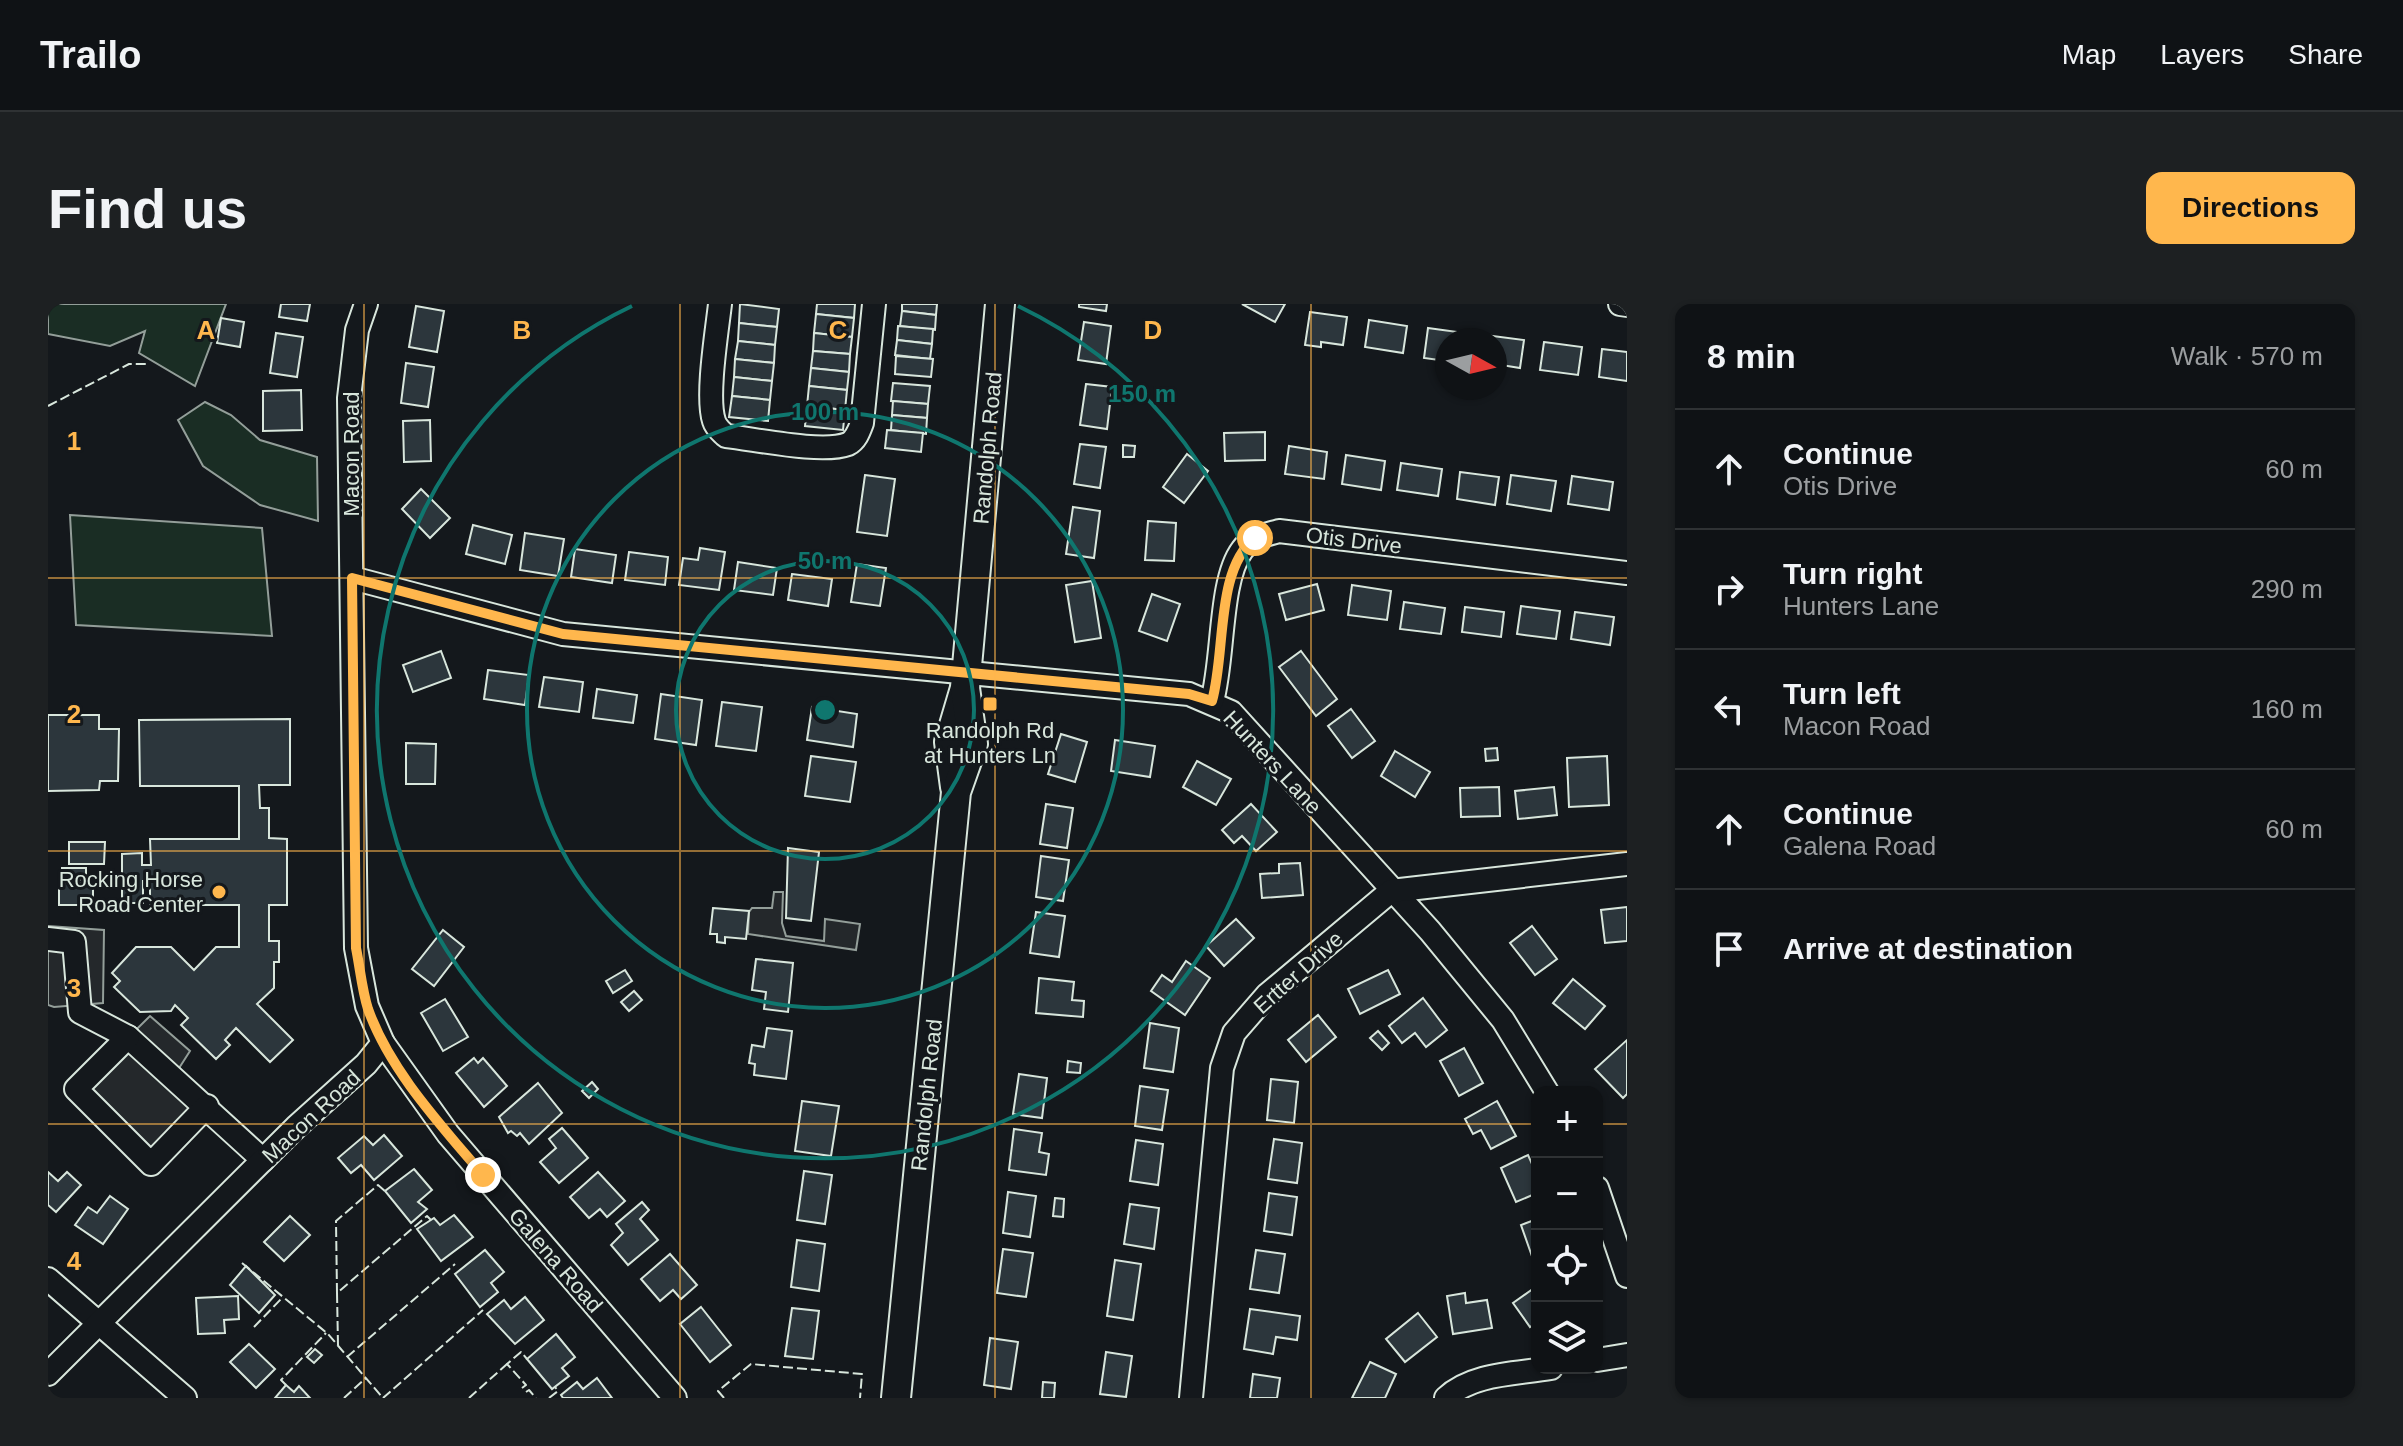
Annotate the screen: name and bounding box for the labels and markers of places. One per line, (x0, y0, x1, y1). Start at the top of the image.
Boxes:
marker: Randolph Rd at Hunters Ln (981, 695, 999, 713)
centre of rings (811, 696, 839, 724)
place label: Randolph Rd at Hunters Ln (924, 718, 1056, 768)
place label: Rocking Horse Road Center (59, 867, 203, 917)
marker: Rocking Horse Road Center (210, 883, 228, 901)

